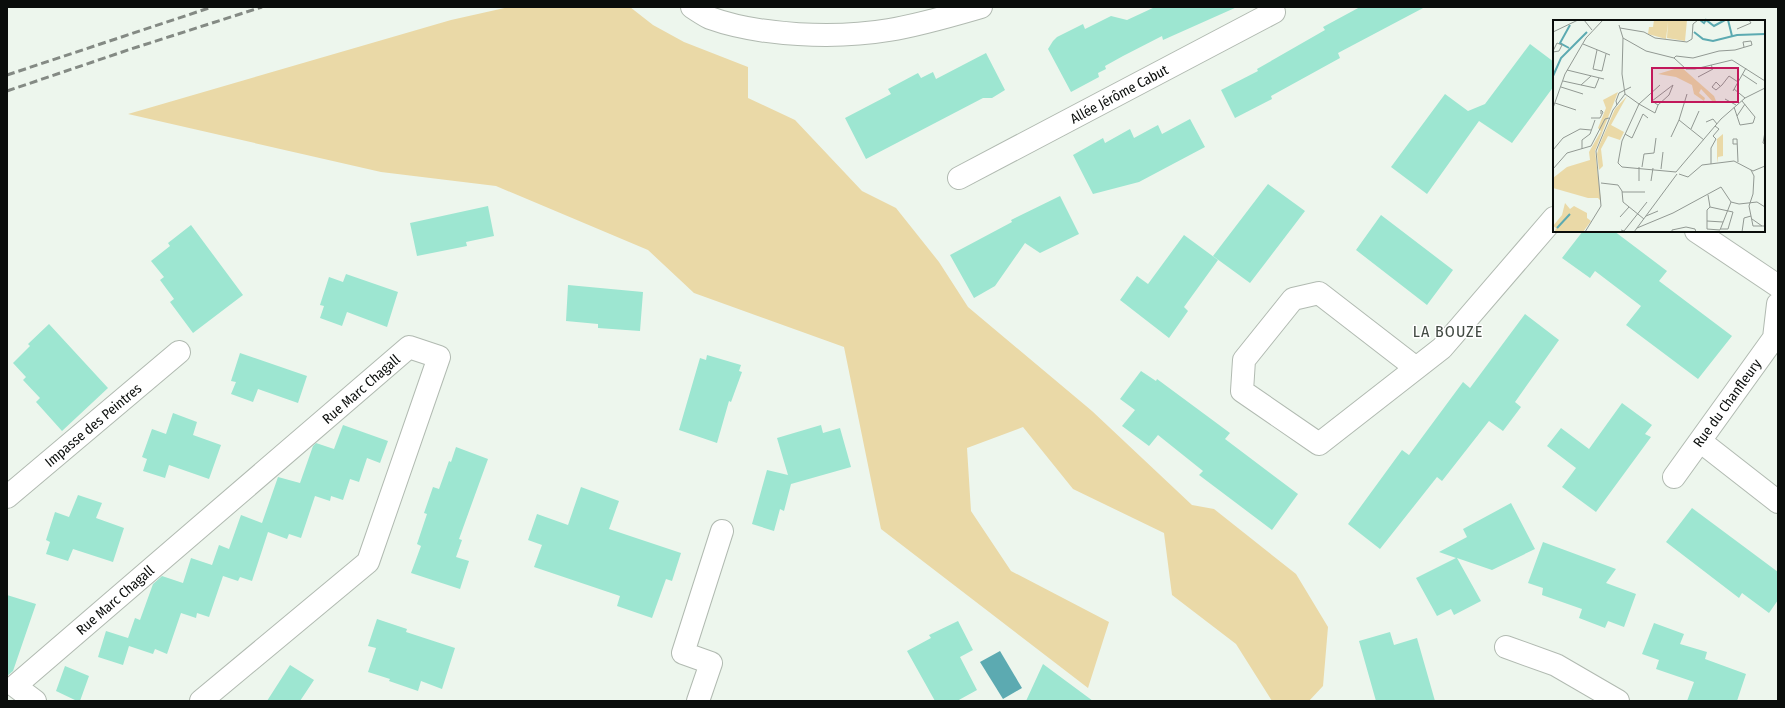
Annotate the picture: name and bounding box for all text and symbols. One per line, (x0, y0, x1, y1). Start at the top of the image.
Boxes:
inset map (1553, 20, 1765, 232)
street label: Allée Jérôme Cabut (1067, 61, 1172, 127)
district label: LA BOUZE (1413, 322, 1483, 341)
street label: Rue Marc Chagall (319, 351, 404, 428)
street label: Rue du Chanfleury (1690, 355, 1766, 451)
street label: Impasse des Peintres (42, 380, 145, 471)
street label: Rue Marc Chagall (73, 562, 158, 639)

